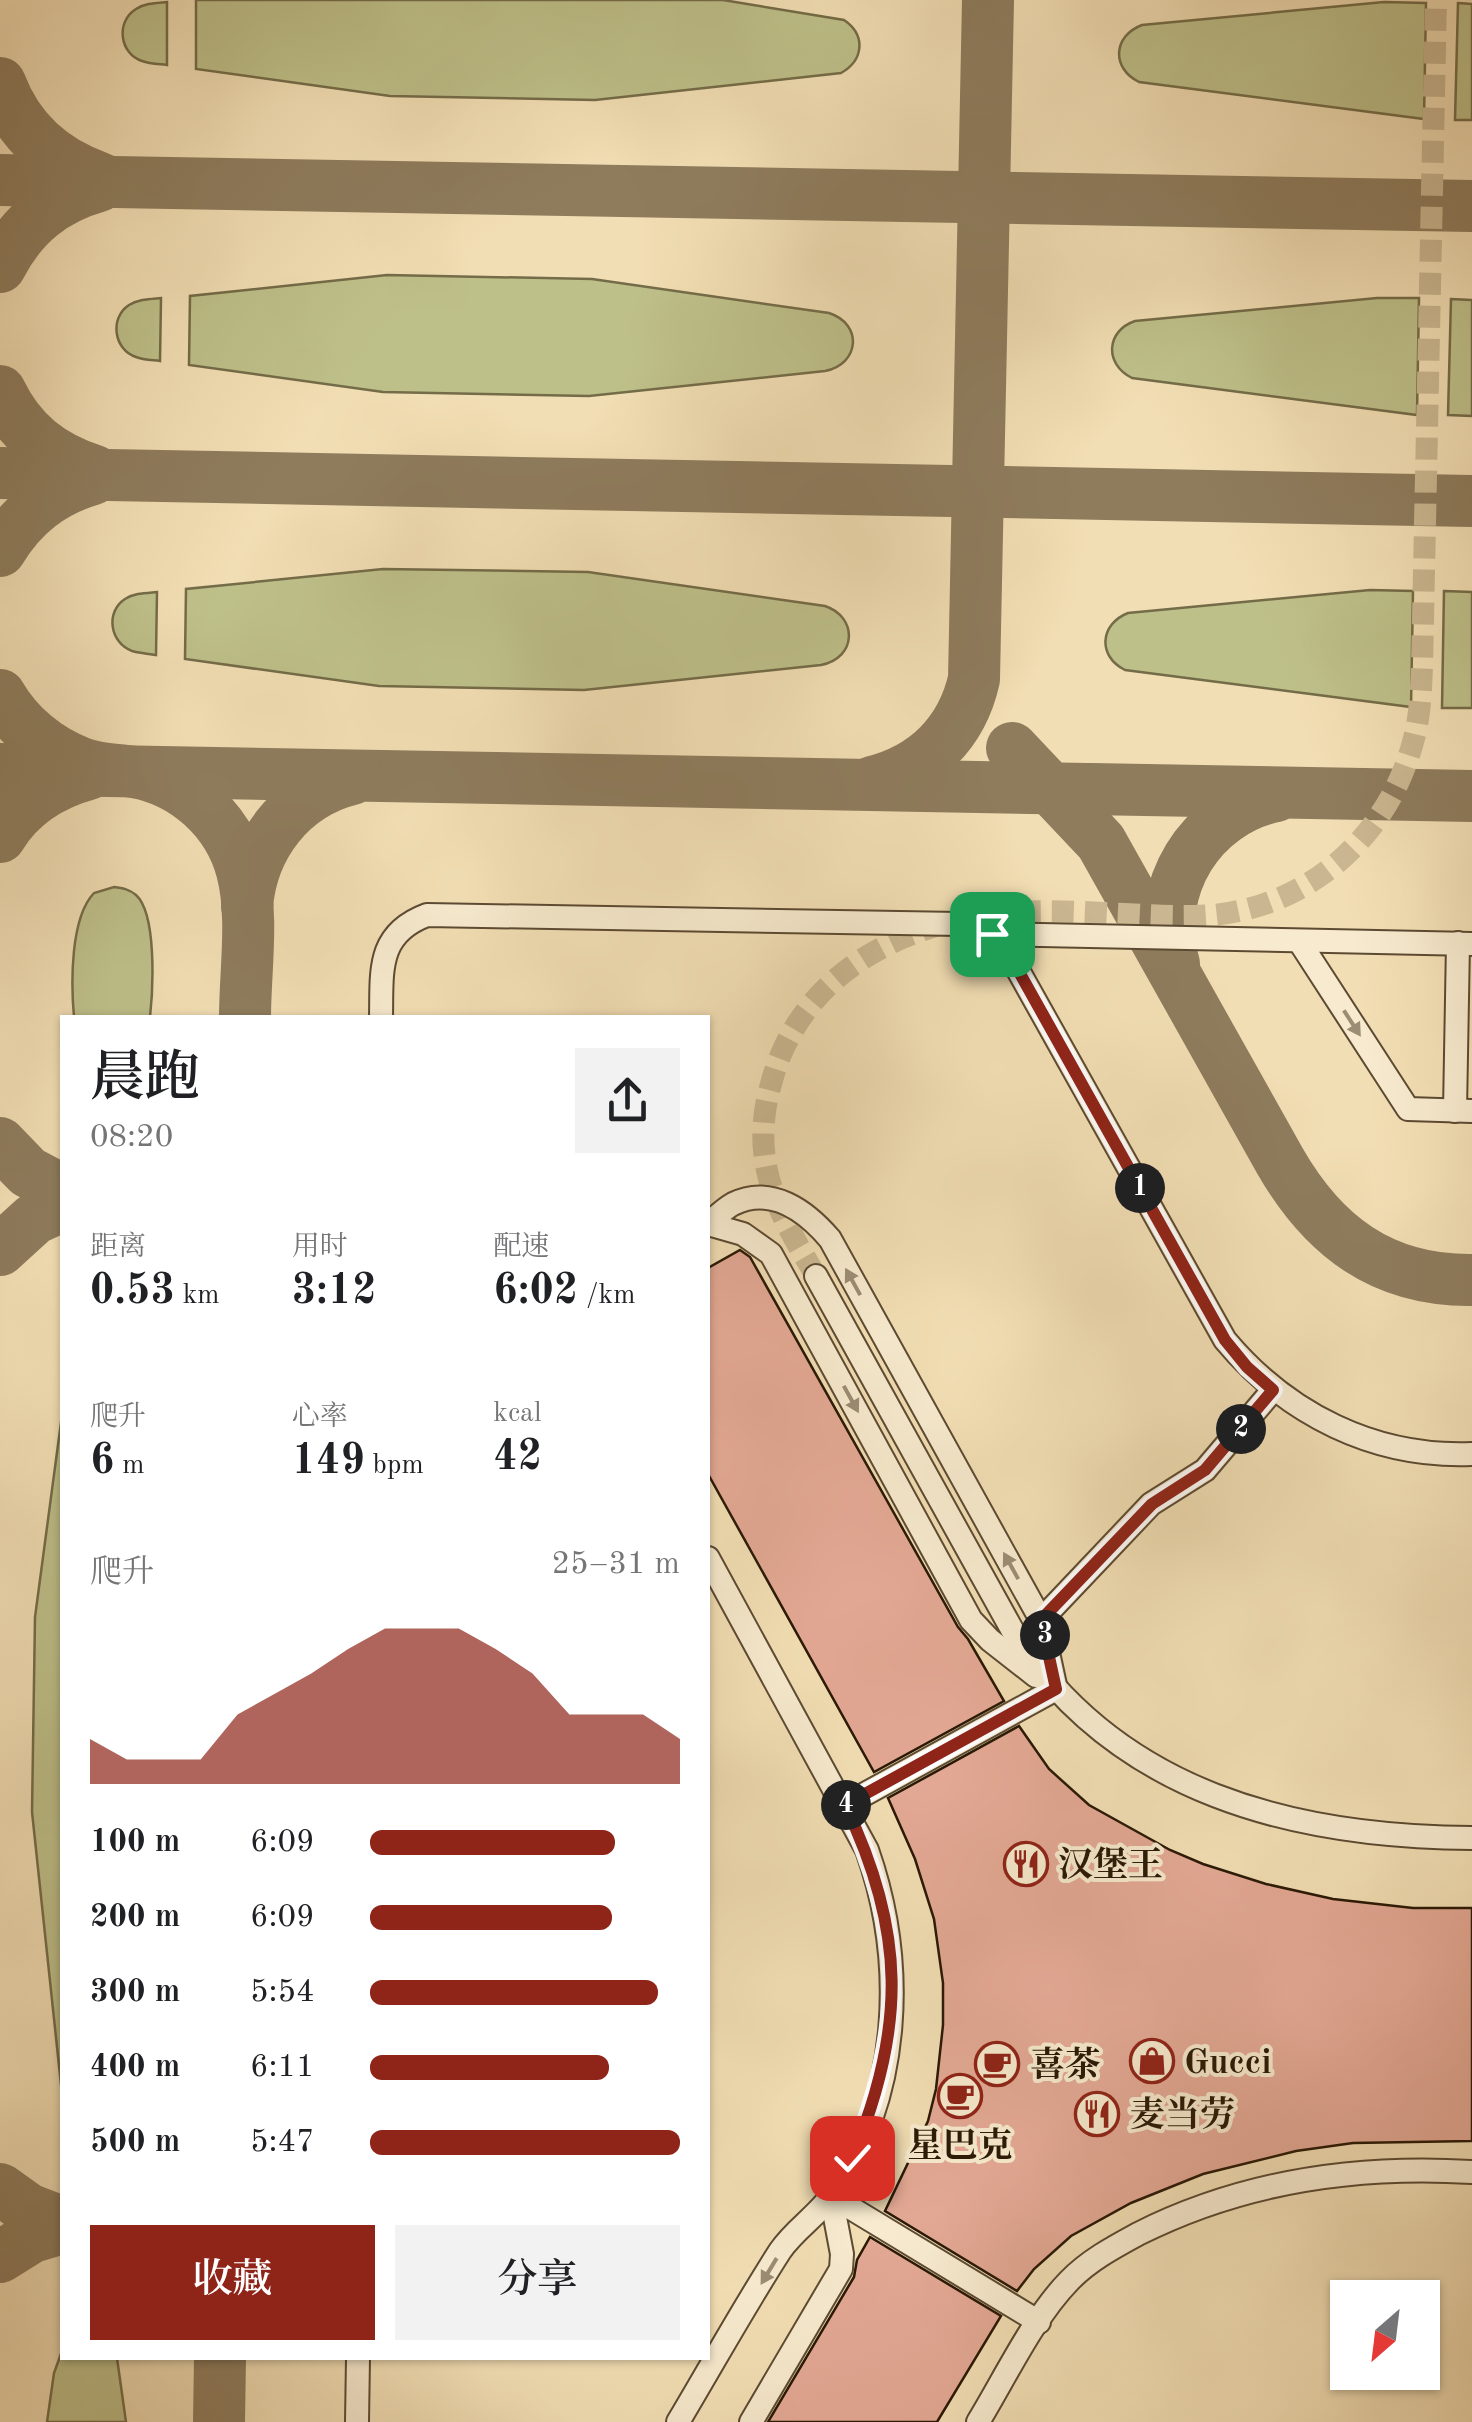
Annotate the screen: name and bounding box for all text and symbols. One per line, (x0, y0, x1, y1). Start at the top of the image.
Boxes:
pin (950, 892, 1035, 977)
icon: arrive (965, 907, 1020, 962)
one-way arrow (1342, 1009, 1360, 1036)
button: share (575, 1048, 680, 1153)
text: 晨跑 (90, 1053, 200, 1108)
text: 08:20 (90, 1122, 173, 1154)
pin: 1 (1115, 1163, 1165, 1213)
text: 1 (1132, 1174, 1148, 1202)
text: 距离 (90, 1234, 146, 1262)
text: 用时 (292, 1234, 348, 1262)
text: 配速 (493, 1234, 549, 1262)
one-way arrow (845, 1267, 862, 1296)
text: 0.53 (90, 1271, 175, 1313)
text: 3:12 (292, 1271, 377, 1313)
text: 6:02 (493, 1271, 578, 1313)
text: km (175, 1282, 219, 1310)
text: /km (578, 1282, 635, 1310)
one-way arrow (842, 1385, 859, 1414)
text: kcal (493, 1400, 542, 1428)
text: 爬升 (90, 1404, 146, 1432)
text: 心率 (292, 1404, 348, 1432)
pin: 2 (1216, 1404, 1266, 1454)
text: 2 (1233, 1415, 1249, 1443)
text: 42 (493, 1437, 542, 1479)
text: 6 (90, 1441, 114, 1483)
text: 149 (292, 1441, 365, 1483)
text: m (114, 1452, 144, 1480)
text: bpm (365, 1452, 424, 1480)
text: 25–31 m (552, 1549, 680, 1581)
one-way arrow (1002, 1551, 1019, 1580)
text: 爬升 (90, 1558, 154, 1590)
pin: 3 (1020, 1610, 1070, 1660)
text: 3 (1037, 1621, 1053, 1649)
pin: 4 (821, 1780, 871, 1830)
text: 4 (838, 1791, 854, 1819)
text: 100 m (90, 1827, 180, 1859)
text: 6:09 (250, 1827, 315, 1859)
restaurant icon: 汉堡王 (1003, 1841, 1049, 1887)
place label: 汉堡王 (1058, 1846, 1163, 1884)
text: 200 m (90, 1902, 180, 1934)
text: 6:09 (250, 1902, 315, 1934)
text: 300 m (90, 1977, 180, 2009)
text: 5:54 (250, 1977, 315, 2009)
shop icon: Gucci (1129, 2038, 1175, 2084)
cafe icon: 喜茶 (974, 2041, 1020, 2087)
place label: 喜茶 (1030, 2046, 1100, 2084)
place label: Gucci (1184, 2046, 1272, 2081)
text: 400 m (90, 2052, 180, 2084)
text: 6:11 (250, 2052, 315, 2084)
cafe icon: 星巴克 (937, 2073, 983, 2119)
restaurant icon: 麦当劳 (1074, 2091, 1120, 2137)
place label: 麦当劳 (1130, 2096, 1235, 2134)
pin (810, 2116, 895, 2201)
text: 500 m (90, 2127, 180, 2159)
text: 5:47 (250, 2127, 315, 2159)
place label: 星巴克 (907, 2127, 1013, 2165)
icon: check (825, 2131, 880, 2186)
button: 收藏 (90, 2225, 375, 2340)
button: 分享 (395, 2225, 680, 2340)
one-way arrow (760, 2257, 778, 2285)
north arrow (1330, 2280, 1440, 2390)
map controls (1330, 2280, 1440, 2390)

